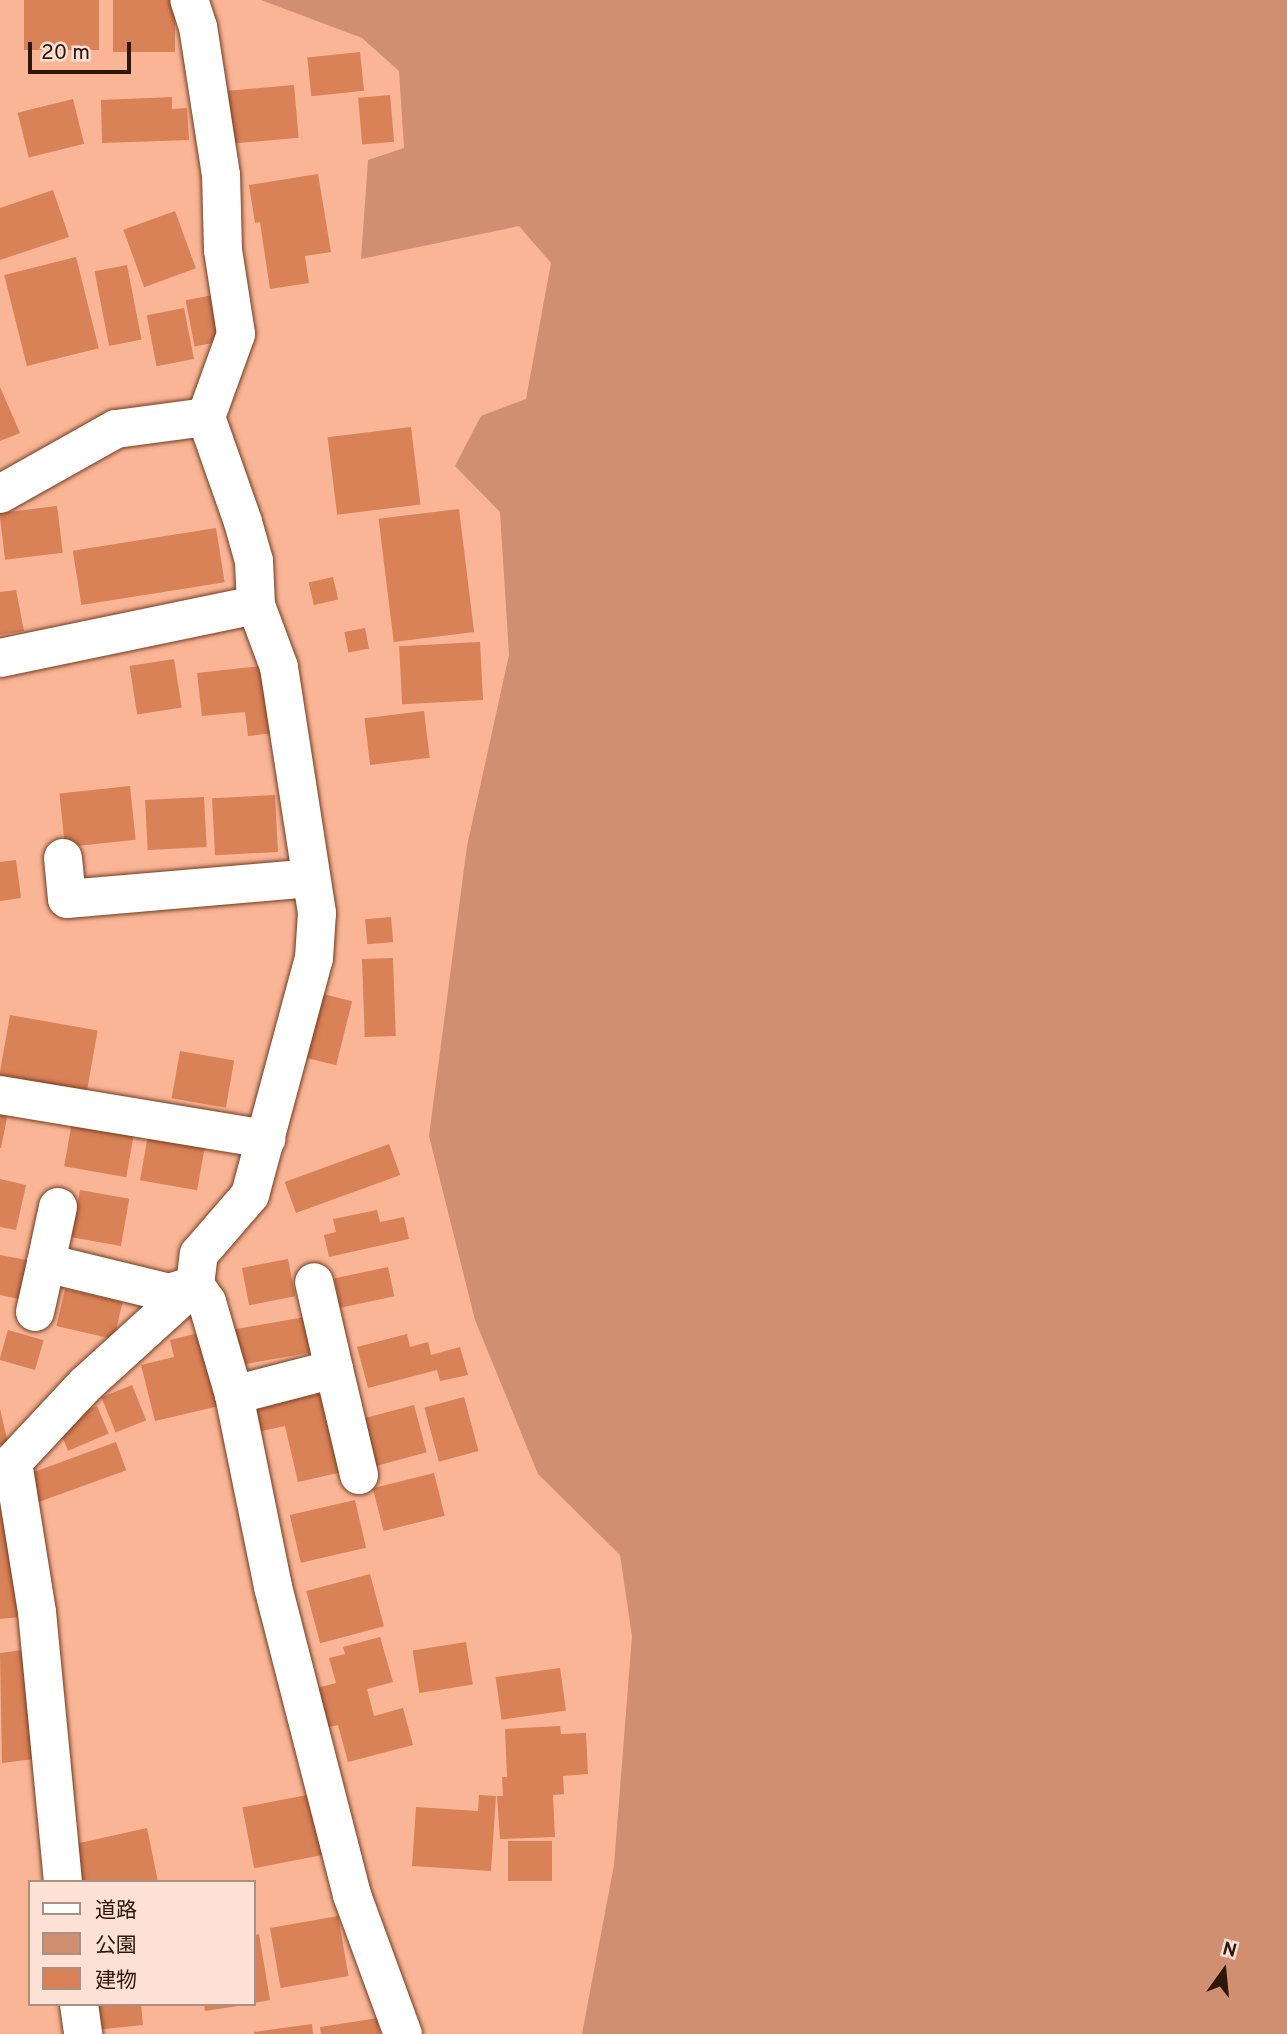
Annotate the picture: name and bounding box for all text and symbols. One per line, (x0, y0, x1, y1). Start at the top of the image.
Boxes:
scale bar (32, 28, 135, 72)
text: 20 m (41, 40, 90, 67)
legend (28, 1880, 256, 2006)
text: 道路 (95, 1898, 137, 1925)
text: 公園 (95, 1933, 137, 1960)
north arrow (1189, 1936, 1259, 2006)
text: N (1220, 1937, 1239, 1964)
text: 建物 (95, 1968, 137, 1995)

